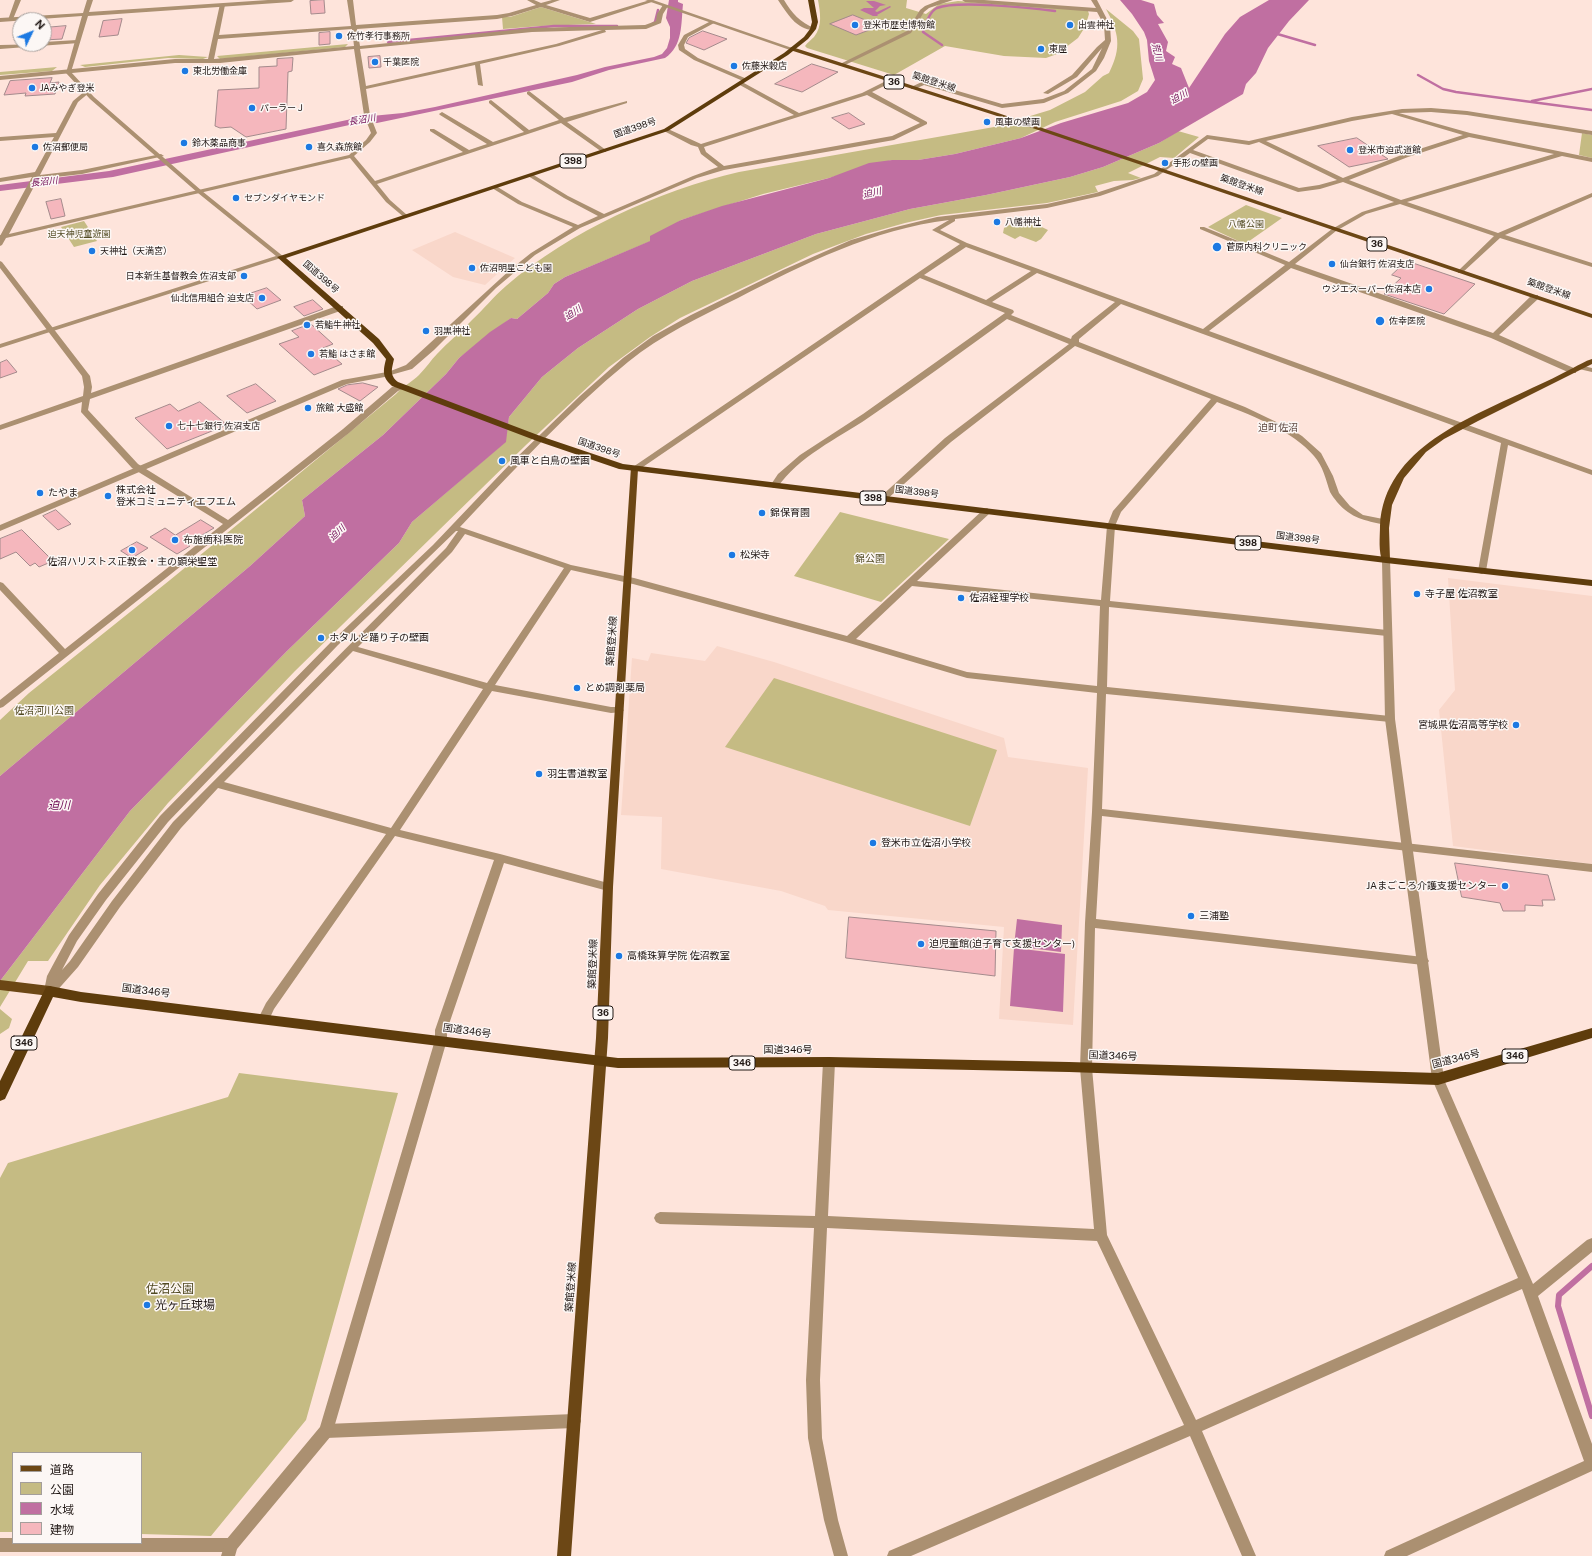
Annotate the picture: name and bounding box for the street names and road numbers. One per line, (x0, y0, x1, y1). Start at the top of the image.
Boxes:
street label: 築館登米線 (911, 70, 957, 94)
road number: 36 (884, 75, 904, 89)
street label: 国道398号 (612, 116, 658, 140)
road number: 398 (560, 154, 586, 168)
street label: 築館登米線 (1219, 173, 1265, 197)
road number: 36 (1367, 237, 1387, 251)
street label: 国道398号 (301, 258, 341, 296)
street label: 築館登米線 (1526, 277, 1572, 301)
street label: 国道398号 (576, 436, 622, 460)
street label: 国道398号 (895, 484, 939, 500)
road number: 398 (860, 491, 886, 505)
street label: 国道398号 (1276, 530, 1320, 546)
road number: 398 (1235, 536, 1261, 550)
street label: 築館登米線 (604, 616, 620, 666)
street label: 築館登米線 (586, 939, 600, 989)
street label: 国道346号 (121, 982, 171, 1000)
road number: 36 (593, 1006, 613, 1020)
street label: 国道346号 (442, 1022, 492, 1040)
road number: 346 (11, 1036, 37, 1050)
street label: 国道346号 (764, 1044, 812, 1056)
street label: 国道346号 (1431, 1047, 1481, 1071)
street label: 国道346号 (1088, 1049, 1138, 1063)
road number: 346 (1502, 1049, 1528, 1063)
road number: 346 (729, 1056, 755, 1070)
street label: 築館登米線 (563, 1262, 579, 1312)

